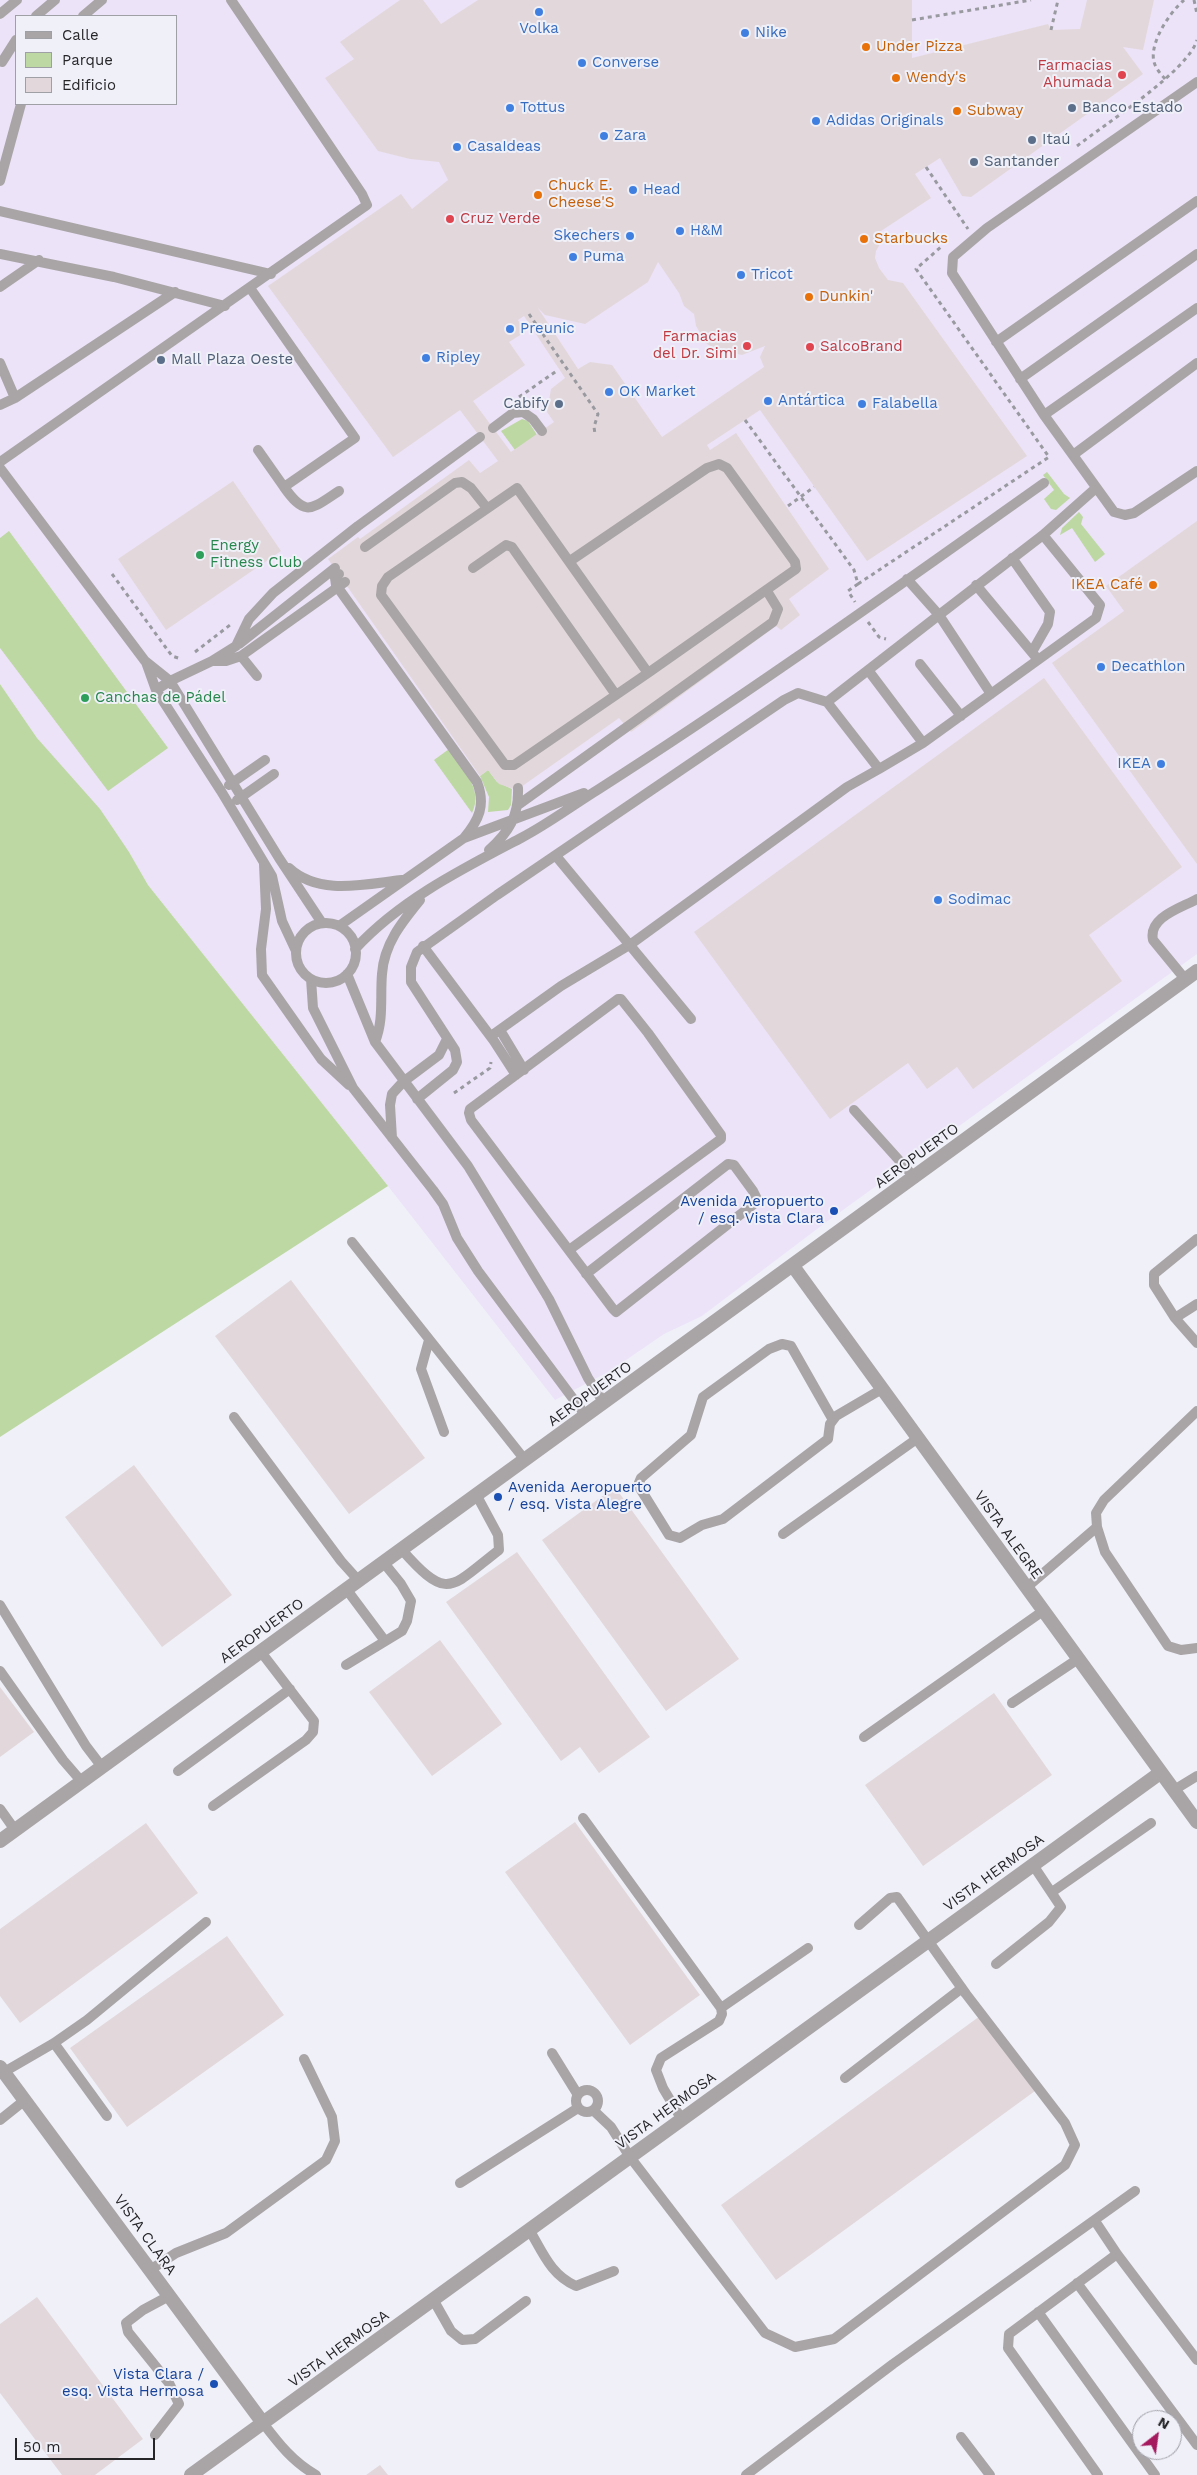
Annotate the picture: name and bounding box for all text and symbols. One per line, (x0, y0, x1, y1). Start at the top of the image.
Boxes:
marker: Volka (533, 6, 545, 18)
legend (15, 15, 178, 105)
place label: Volka (519, 20, 559, 38)
place label: Nike (755, 24, 787, 42)
text: Calle (62, 26, 99, 44)
marker: Nike (739, 27, 751, 39)
place label: Under Pizza (876, 38, 963, 56)
marker: Under Pizza (860, 41, 872, 53)
text: Parque (62, 51, 113, 69)
place label: Converse (592, 54, 659, 72)
marker: Converse (576, 57, 588, 69)
place label: Farmacias Ahumada (1037, 57, 1112, 92)
place label: Wendy's (906, 69, 966, 87)
marker: Farmacias Ahumada (1116, 69, 1128, 81)
marker: Wendy's (890, 72, 902, 84)
text: Edificio (62, 76, 116, 94)
place label: Tottus (520, 99, 565, 117)
place label: Banco Estado (1082, 99, 1183, 117)
marker: Tottus (504, 102, 516, 114)
place label: Subway (967, 102, 1023, 120)
marker: Banco Estado (1066, 102, 1078, 114)
marker: Subway (951, 105, 963, 117)
place label: Adidas Originals (826, 112, 944, 130)
marker: Adidas Originals (810, 115, 822, 127)
place label: Zara (614, 127, 646, 145)
marker: Zara (598, 130, 610, 142)
place label: Itaú (1042, 131, 1070, 149)
marker: Itaú (1026, 134, 1038, 146)
place label: CasaIdeas (467, 138, 541, 156)
marker: CasaIdeas (451, 141, 463, 153)
place label: Santander (984, 153, 1059, 171)
marker: Santander (968, 156, 980, 168)
place label: Chuck E. Cheese'S (548, 177, 614, 212)
place label: Head (643, 181, 680, 199)
marker: Head (627, 184, 639, 196)
marker: Chuck E. Cheese'S (532, 189, 544, 201)
place label: Cruz Verde (460, 210, 540, 228)
marker: Cruz Verde (444, 213, 456, 225)
place label: H&M (690, 222, 723, 240)
marker: H&M (674, 225, 686, 237)
place label: Skechers (553, 227, 620, 245)
marker: Skechers (624, 230, 636, 242)
place label: Starbucks (874, 230, 948, 248)
marker: Starbucks (858, 233, 870, 245)
place label: Puma (583, 248, 624, 266)
marker: Puma (567, 251, 579, 263)
place label: Tricot (751, 266, 793, 284)
marker: Tricot (735, 269, 747, 281)
place label: Dunkin' (819, 288, 873, 306)
marker: Dunkin' (803, 291, 815, 303)
place label: Preunic (520, 320, 575, 338)
marker: Preunic (504, 323, 516, 335)
place label: Farmacias del Dr. Simi (653, 328, 737, 363)
place label: SalcoBrand (820, 338, 903, 356)
marker: Farmacias del Dr. Simi (741, 340, 753, 352)
marker: SalcoBrand (804, 341, 816, 353)
place label: Ripley (436, 349, 480, 367)
place label: Mall Plaza Oeste (171, 351, 293, 369)
marker: Ripley (420, 352, 432, 364)
marker: Mall Plaza Oeste (155, 354, 167, 366)
place label: OK Market (619, 383, 695, 401)
marker: OK Market (603, 386, 615, 398)
place label: Antártica (778, 392, 845, 410)
place label: Cabify (503, 395, 549, 413)
marker: Antártica (762, 395, 774, 407)
place label: Falabella (872, 395, 938, 413)
marker: Cabify (553, 398, 565, 410)
marker: Falabella (856, 398, 868, 410)
place label: Energy Fitness Club (210, 537, 302, 572)
marker: Energy Fitness Club (194, 549, 206, 561)
place label: IKEA Café (1071, 576, 1143, 594)
marker: IKEA Café (1147, 579, 1159, 591)
place label: Decathlon (1111, 658, 1186, 676)
marker: Decathlon (1095, 661, 1107, 673)
place label: Canchas de Pádel (95, 689, 226, 707)
marker: Canchas de Pádel (79, 692, 91, 704)
place label: IKEA (1117, 755, 1151, 773)
marker: IKEA (1155, 758, 1167, 770)
place label: Sodimac (948, 891, 1011, 909)
marker: Sodimac (932, 894, 944, 906)
street label: AEROPUERTO (871, 1119, 963, 1193)
place label: Avenida Aeropuerto / esq. Vista Clara (680, 1193, 824, 1228)
marker: Avenida Aeropuerto / esq. Vista Clara (828, 1205, 840, 1217)
street label: AEROPUERTO (544, 1357, 636, 1431)
place label: Avenida Aeropuerto / esq. Vista Alegre (508, 1479, 652, 1514)
street label: VISTA ALEGRE (970, 1487, 1046, 1583)
marker: Avenida Aeropuerto / esq. Vista Alegre (492, 1491, 504, 1503)
street label: AEROPUERTO (216, 1594, 308, 1668)
street label: VISTA HERMOSA (940, 1830, 1048, 1916)
street label: VISTA HERMOSA (612, 2068, 720, 2154)
street label: VISTA CLARA (110, 2191, 180, 2279)
street label: VISTA HERMOSA (285, 2306, 393, 2392)
place label: Vista Clara / esq. Vista Hermosa (62, 2366, 204, 2401)
marker: Vista Clara / esq. Vista Hermosa (208, 2378, 220, 2390)
north arrow (1132, 2410, 1182, 2460)
text: N (1156, 2413, 1172, 2432)
scale bar (18, 2428, 158, 2460)
text: 50 m (23, 2438, 60, 2456)

